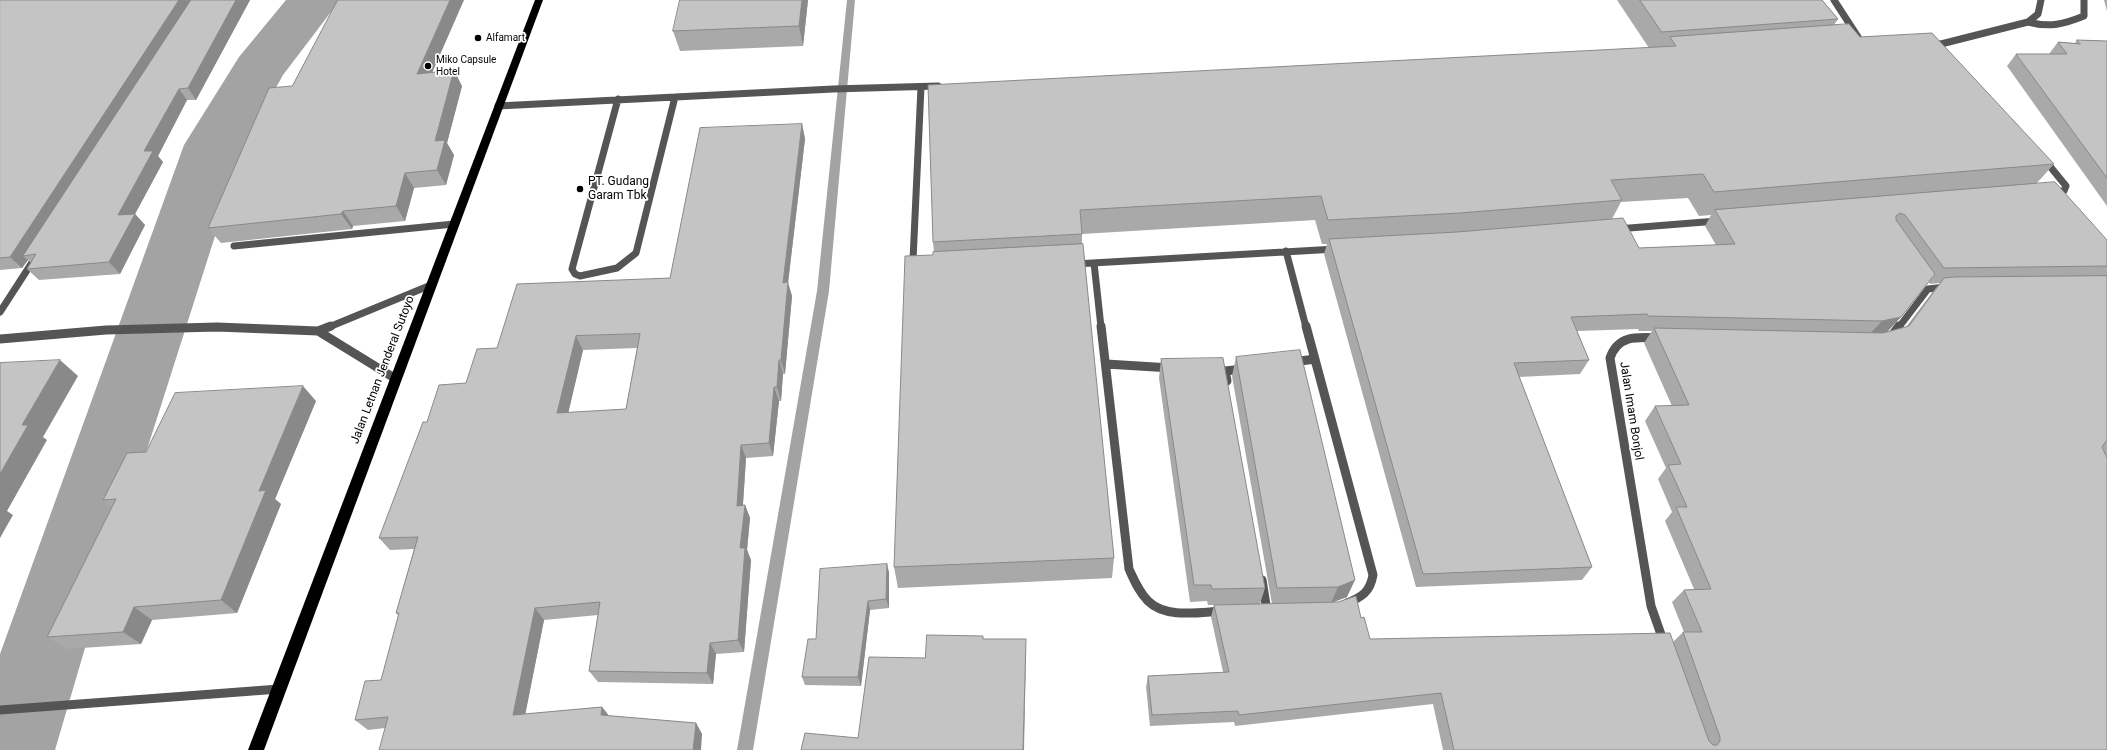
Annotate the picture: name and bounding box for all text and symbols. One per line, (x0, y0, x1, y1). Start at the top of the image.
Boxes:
place label: Alfamart (486, 32, 525, 44)
marker: Alfamart (473, 33, 483, 43)
place label: Miko Capsule Hotel (436, 54, 496, 78)
marker: Miko Capsule Hotel (423, 61, 433, 71)
place label: PT. Gudang Garam Tbk (588, 175, 649, 203)
marker: PT. Gudang Garam Tbk (575, 184, 585, 194)
street label: Jalan Letnan Jenderal Sutoyo (348, 294, 418, 446)
street label: Jalan Imam Bonjol (1616, 361, 1646, 461)

